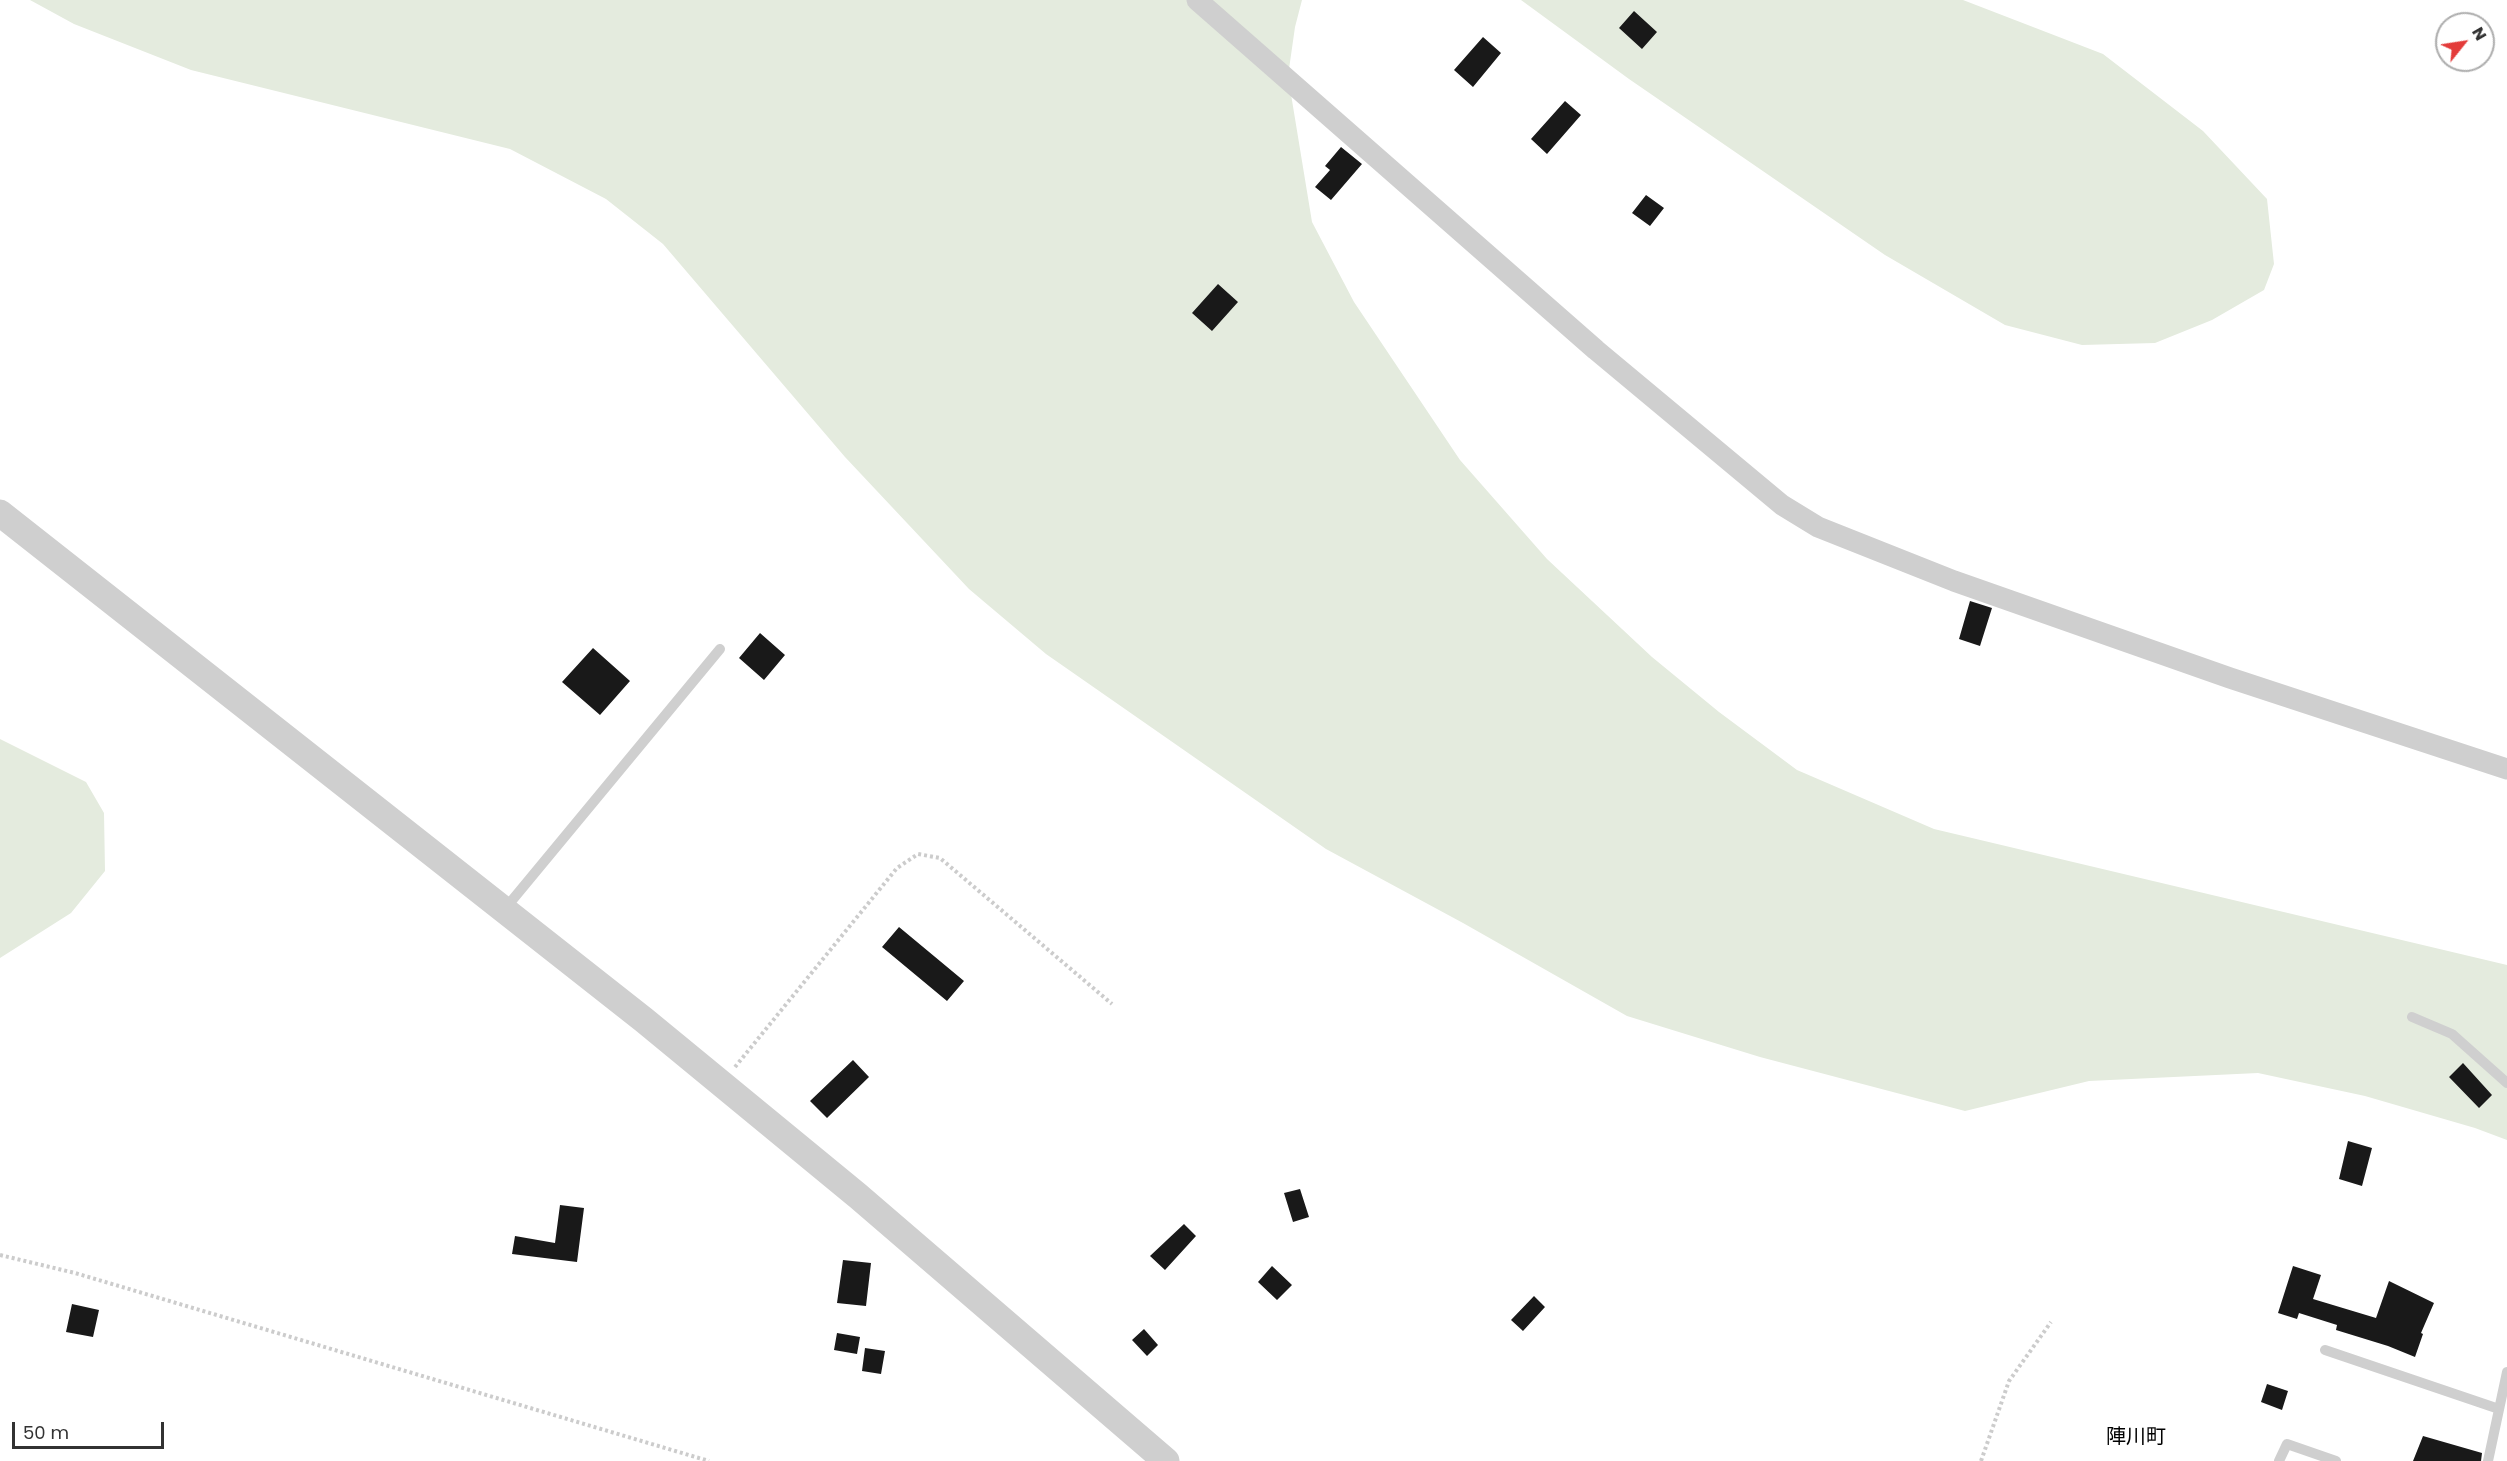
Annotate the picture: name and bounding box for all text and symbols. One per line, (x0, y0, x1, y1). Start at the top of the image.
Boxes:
north arrow (2435, 12, 2495, 72)
text: N (2466, 23, 2492, 45)
scale bar (15, 1410, 166, 1448)
text: 50 m (23, 1420, 69, 1445)
district label: 陣川町 (2106, 1426, 2166, 1450)

